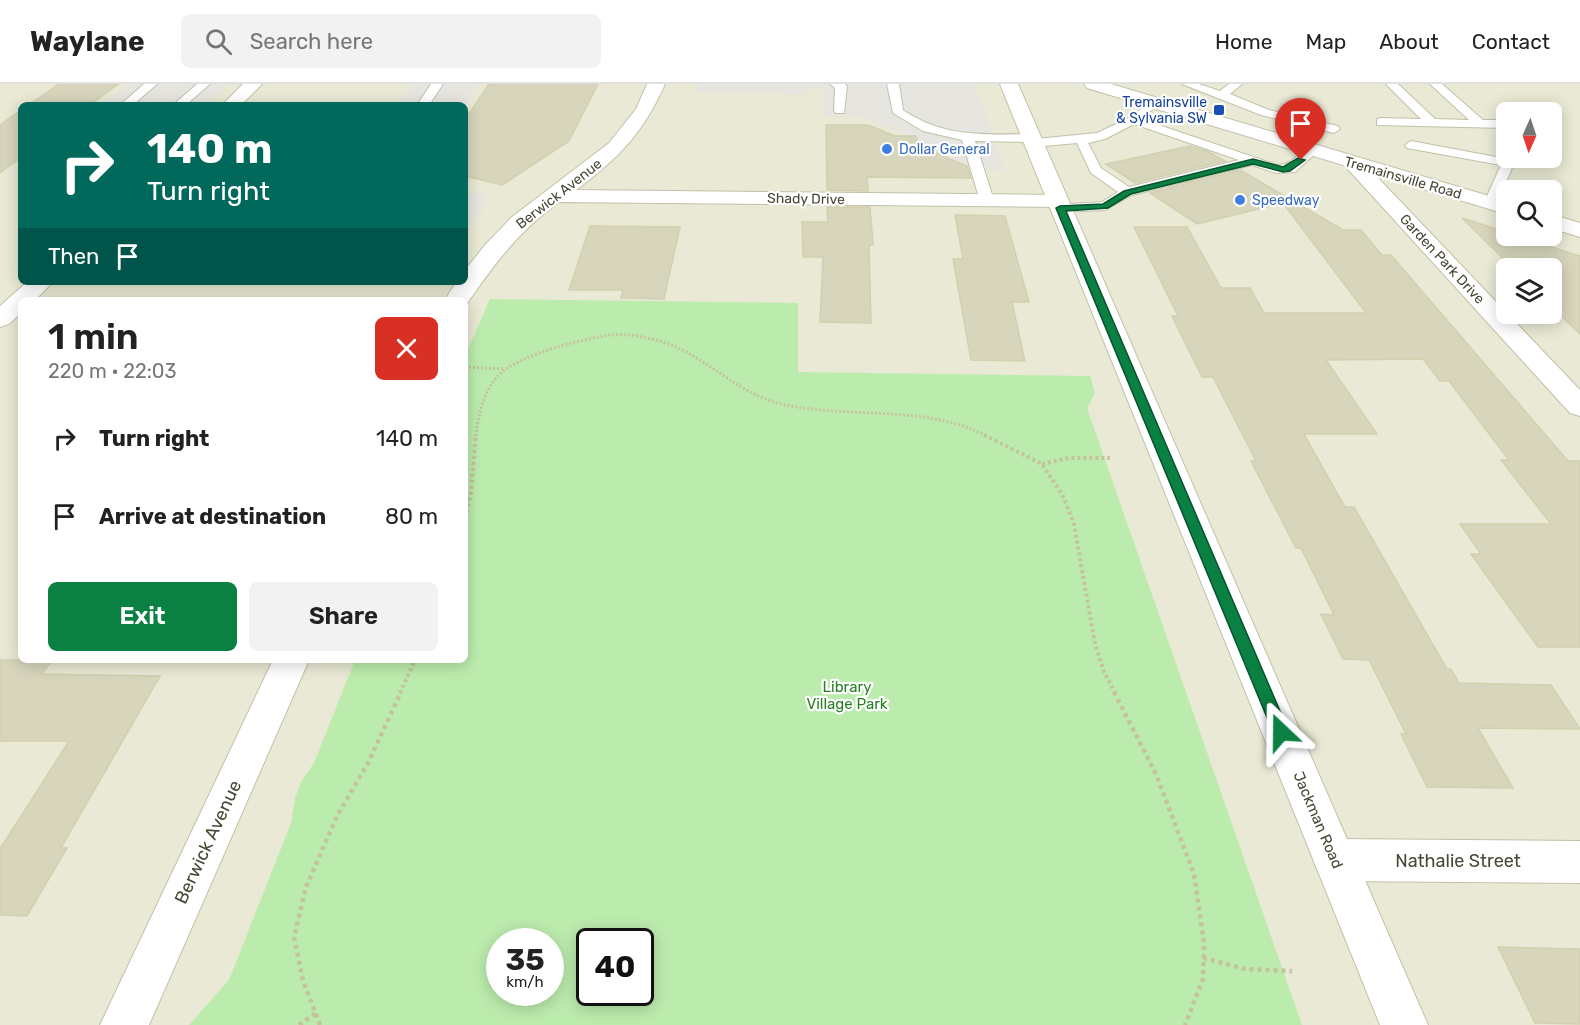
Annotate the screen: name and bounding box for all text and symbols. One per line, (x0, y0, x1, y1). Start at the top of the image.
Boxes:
search box (181, 14, 601, 68)
text: Waylane (30, 25, 145, 58)
icon: search (202, 25, 235, 58)
text: Search here (250, 28, 373, 55)
text: Home (1215, 29, 1272, 54)
text: Map (1305, 29, 1346, 54)
text: About (1379, 29, 1439, 54)
text: Contact (1472, 29, 1550, 54)
place label: Tremainsville & Sylvania SW (1116, 94, 1207, 127)
pin (1275, 98, 1326, 160)
north arrow (1496, 102, 1562, 168)
map controls (1496, 102, 1562, 324)
marker: Tremainsville & Sylvania SW (1212, 103, 1226, 117)
icon: arrive (1284, 107, 1317, 140)
text: 140 m (147, 124, 273, 174)
icon: right (48, 126, 126, 204)
place label: Dollar General (899, 141, 990, 158)
marker: Dollar General (880, 142, 894, 156)
street label: Tremainsville Road (1342, 153, 1464, 203)
street label: Berwick Avenue (513, 155, 605, 233)
text: Turn right (147, 175, 270, 207)
button: search (1496, 180, 1562, 246)
street label: Shady Drive (767, 190, 845, 208)
place label: Speedway (1252, 192, 1320, 209)
marker: Speedway (1233, 193, 1247, 207)
street label: Garden Park Drive (1396, 211, 1488, 308)
icon: arrive (111, 240, 144, 273)
text: Then (48, 243, 99, 270)
button: layers (1496, 258, 1562, 324)
text: 1 min (48, 315, 139, 358)
button: close (375, 317, 438, 380)
text: 220 m · 22:03 (48, 359, 177, 383)
icon: right (48, 422, 81, 455)
text: Turn right (99, 425, 209, 452)
text: 140 m (376, 425, 438, 452)
icon: arrive (48, 500, 81, 533)
text: Arrive at destination (99, 503, 326, 530)
text: 80 m (385, 503, 438, 530)
button: Exit (48, 582, 237, 651)
button: Share (249, 582, 438, 651)
park label: Library Village Park (806, 678, 888, 713)
position arrow (1249, 700, 1313, 764)
street label: Jackman Road (1289, 769, 1347, 871)
street label: Berwick Avenue (170, 777, 246, 907)
street label: Nathalie Street (1395, 850, 1521, 872)
speed limit sign: 40 (576, 928, 654, 1006)
text: 35 (505, 942, 545, 978)
text: km/h (506, 973, 544, 991)

